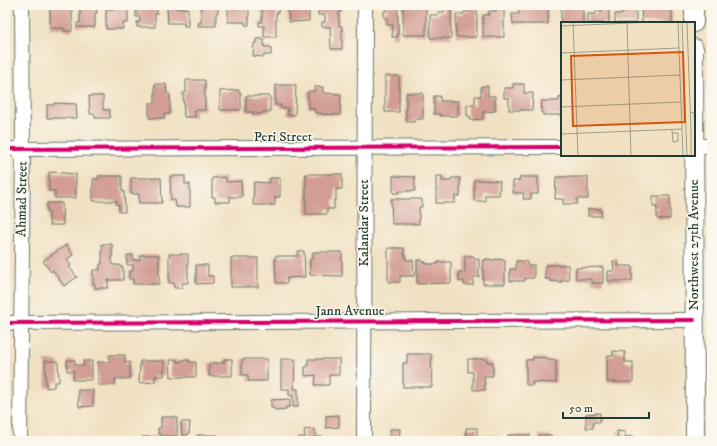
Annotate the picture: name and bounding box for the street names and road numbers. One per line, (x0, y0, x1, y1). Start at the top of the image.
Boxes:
street label: Peri Street (254, 128, 313, 146)
street label: Ahmad Street (12, 160, 32, 237)
street label: Kalandar Street (355, 179, 373, 267)
street label: Northwest 27th Avenue (685, 179, 703, 310)
street label: Jann Avenue (313, 302, 385, 320)

